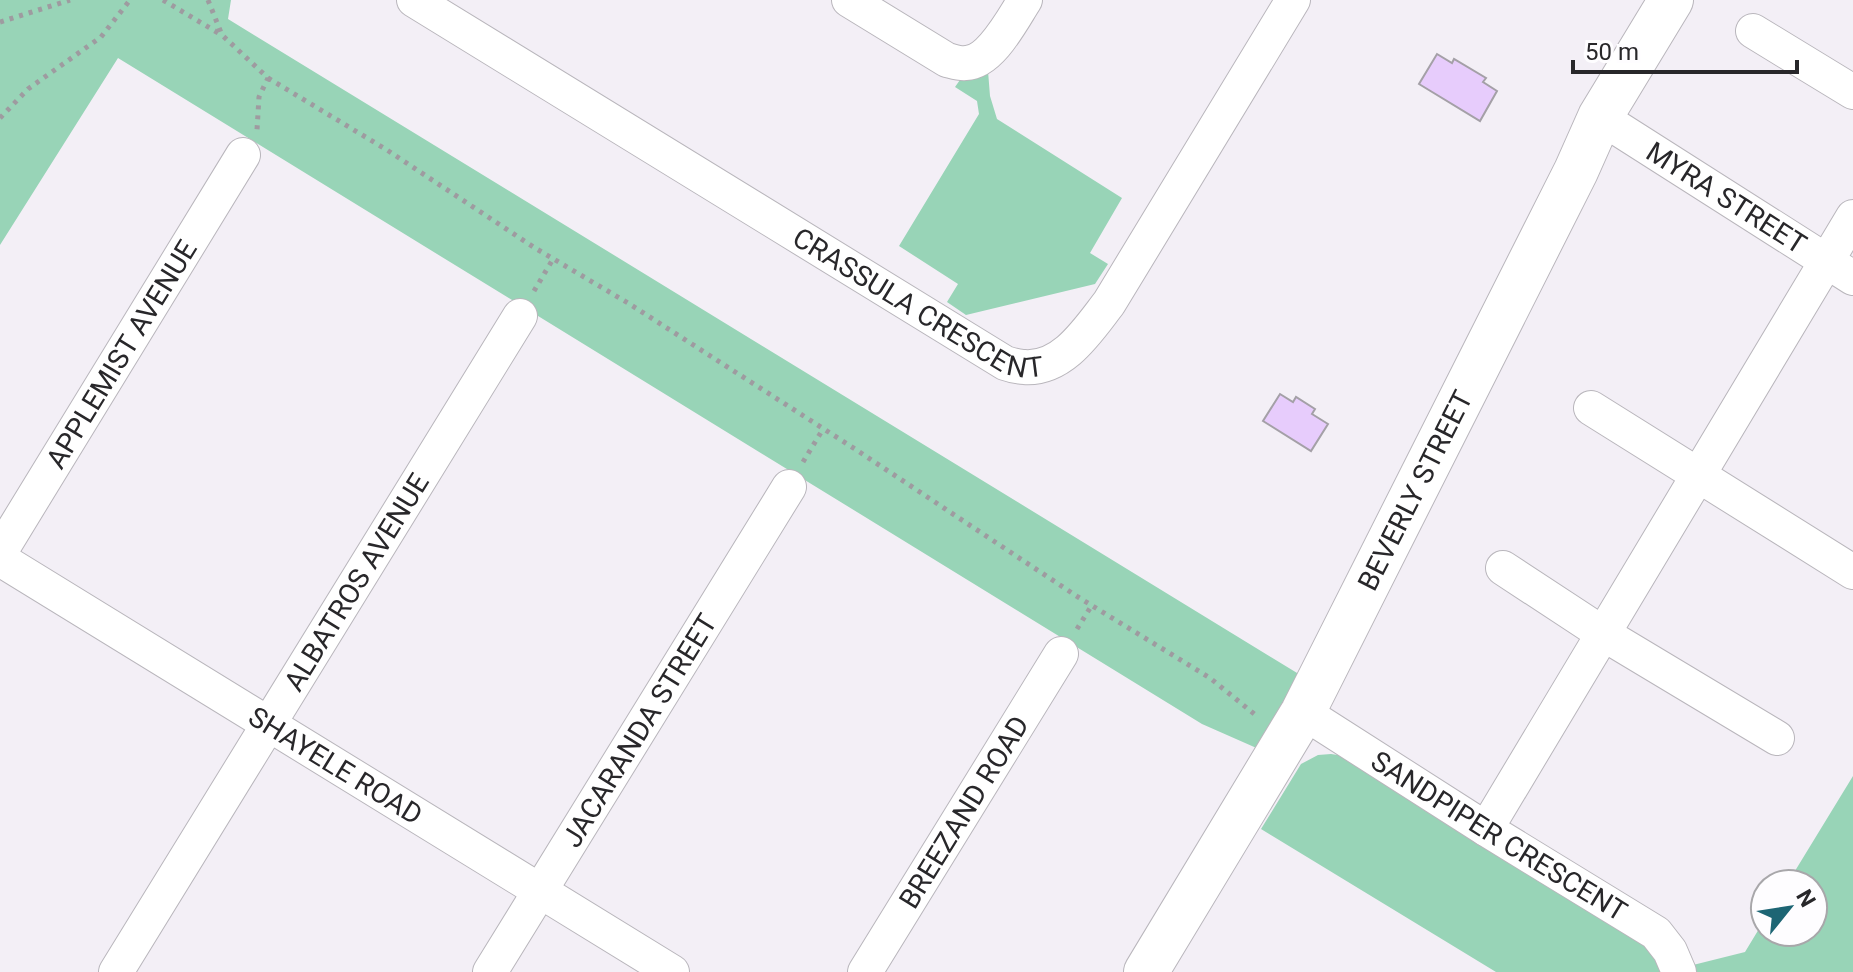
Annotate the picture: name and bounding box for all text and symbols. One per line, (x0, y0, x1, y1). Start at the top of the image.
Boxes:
scale bar (1573, 24, 1797, 74)
text: 50 m (1585, 38, 1639, 66)
street label: MYRA STREET (1640, 135, 1812, 261)
street label: CRASSULA CRESCENT (787, 221, 1045, 385)
street label: APPLEMIST AVENUE (39, 234, 204, 474)
street label: BEVERLY STREET (1351, 385, 1480, 596)
street label: ALBATROS AVENUE (277, 468, 436, 697)
street label: JACARANDA STREET (555, 608, 724, 853)
street label: SHAYELE ROAD (243, 700, 428, 831)
street label: BREEZAND ROAD (892, 710, 1036, 915)
street label: SANDPIPER CRESCENT (1365, 744, 1633, 928)
north arrow (1749, 868, 1829, 948)
text: N (1791, 885, 1821, 911)

